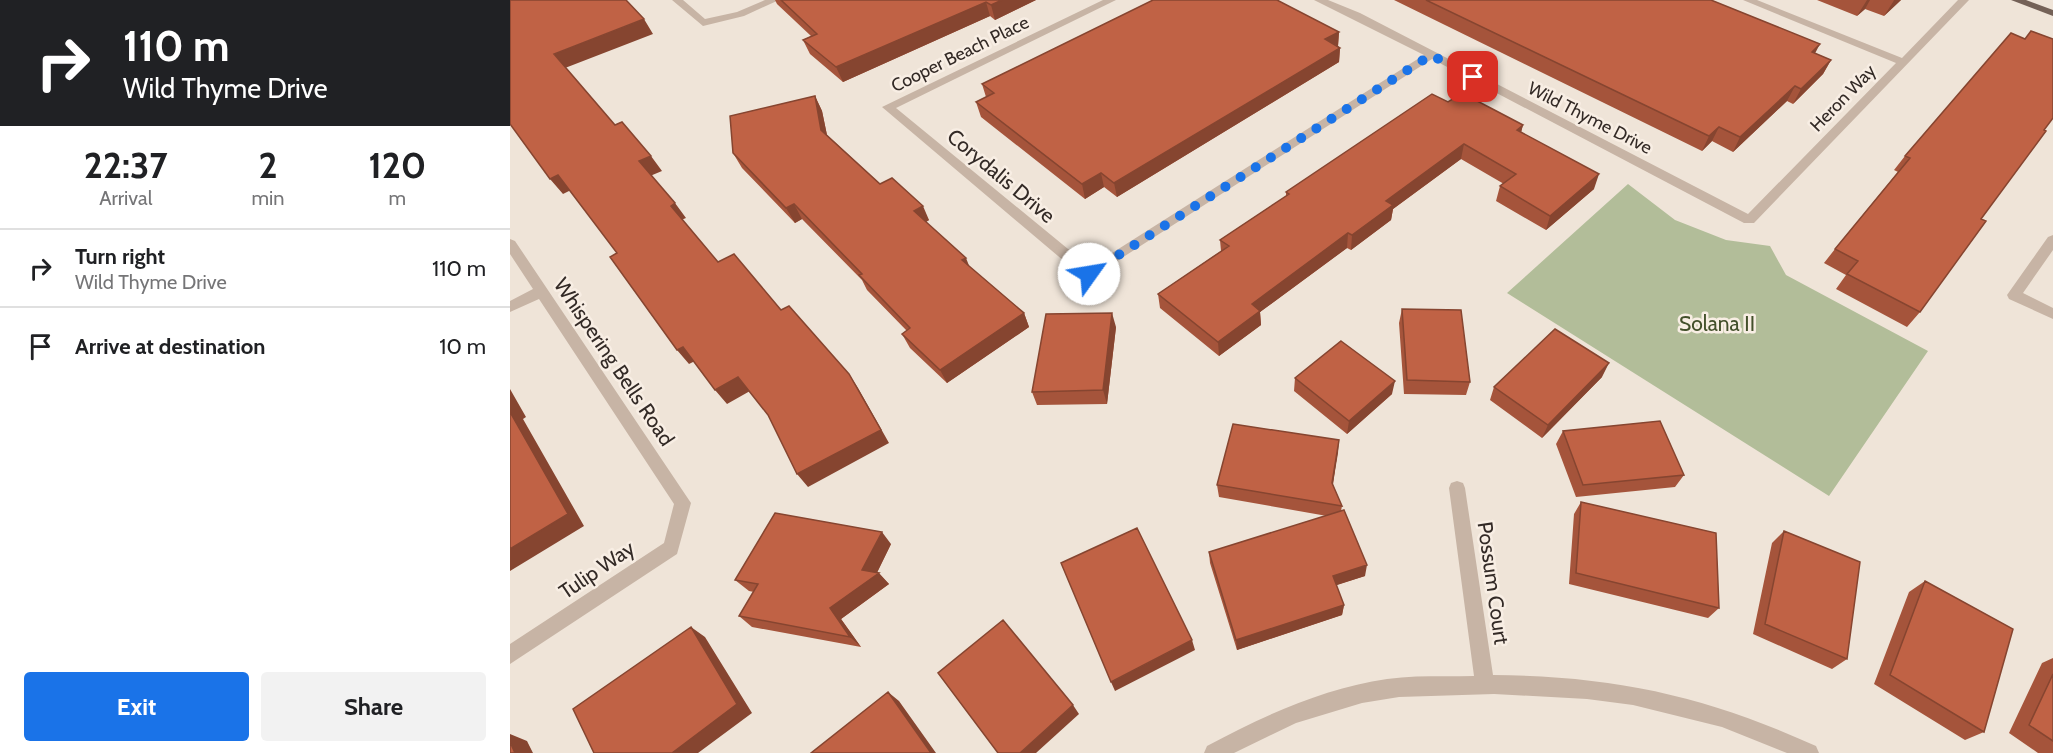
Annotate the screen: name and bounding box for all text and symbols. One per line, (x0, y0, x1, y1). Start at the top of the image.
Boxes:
street label: Cooper Beach Place (888, 11, 1032, 97)
text: 110 m (123, 20, 230, 72)
icon: right (24, 24, 102, 102)
pin (1447, 51, 1498, 102)
icon: arrive (1456, 60, 1489, 93)
street label: Heron Way (1806, 60, 1880, 136)
text: Wild Thyme Drive (123, 72, 328, 105)
street label: Wild Thyme Drive (1524, 77, 1656, 159)
street label: Corydalis Drive (942, 123, 1060, 228)
text: 22:37 (84, 143, 168, 187)
text: 2 (259, 143, 278, 187)
text: 120 (368, 143, 426, 187)
text: Arrival (99, 186, 152, 210)
text: min (252, 186, 285, 210)
text: m (388, 186, 406, 210)
position arrow (1057, 242, 1121, 306)
text: Turn right (75, 243, 165, 270)
icon: right (24, 252, 57, 285)
text: 110 m (432, 255, 486, 282)
text: Wild Thyme Drive (75, 270, 227, 294)
street label: Whispering Bells Road (549, 273, 680, 450)
park label: Solana II (1679, 311, 1755, 336)
icon: arrive (24, 330, 57, 363)
text: Arrive at destination (75, 333, 265, 360)
text: 10 m (439, 333, 486, 360)
street label: Possum Court (1473, 520, 1514, 646)
street label: Tulip Way (554, 535, 639, 604)
button: Exit (24, 672, 249, 741)
button: Share (261, 672, 486, 741)

